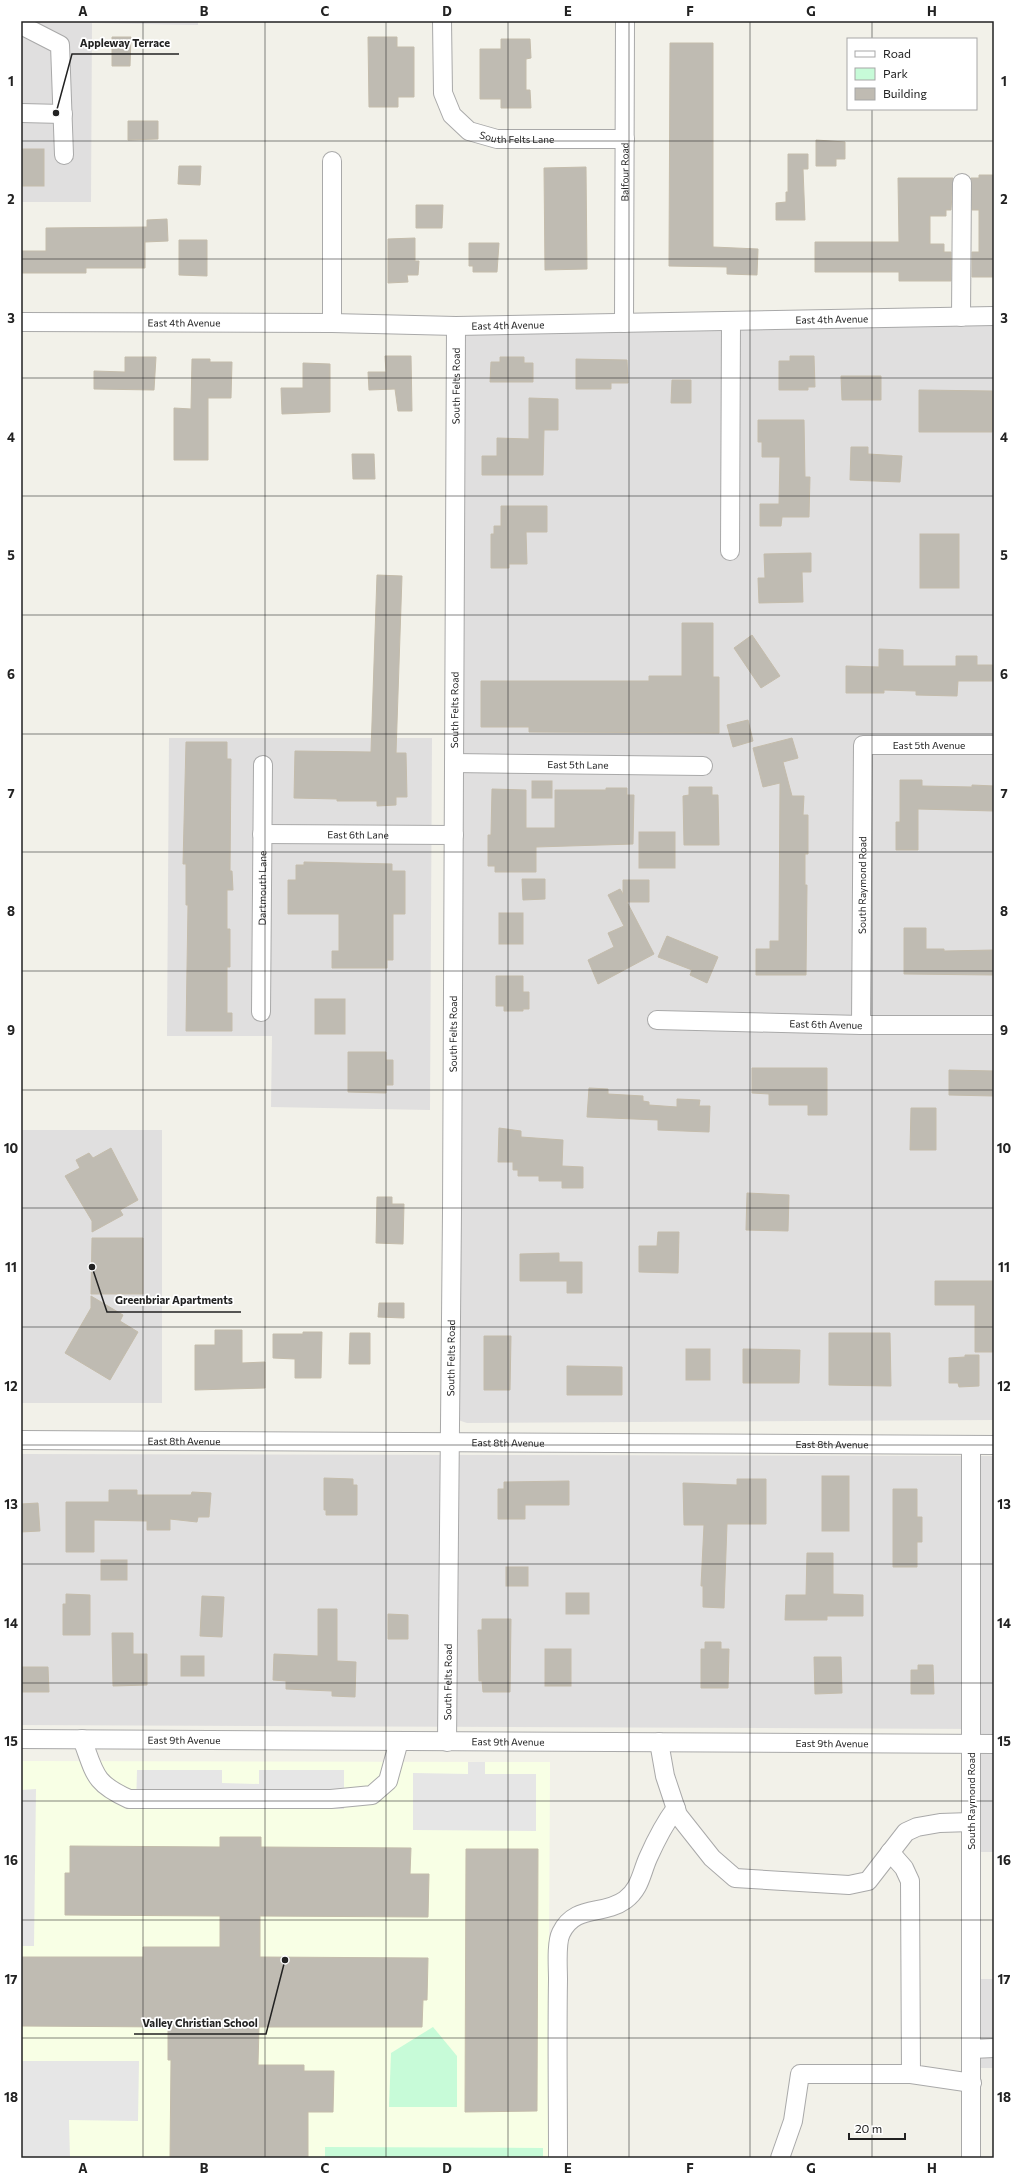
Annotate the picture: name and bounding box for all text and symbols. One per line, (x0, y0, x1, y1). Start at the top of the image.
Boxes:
text: A (78, 3, 88, 19)
text: B (200, 3, 209, 19)
text: C (321, 3, 330, 19)
text: D (442, 3, 452, 19)
text: E (564, 3, 572, 19)
text: F (686, 3, 694, 19)
text: G (806, 3, 816, 19)
text: H (927, 3, 937, 19)
callout: Appleway Terrace (72, 31, 179, 54)
text: Appleway Terrace (80, 36, 170, 49)
legend (847, 38, 977, 110)
text: Road (883, 46, 911, 60)
text: Park (883, 66, 909, 80)
text: 1 (8, 73, 14, 89)
text: 1 (1001, 73, 1007, 89)
text: Building (883, 86, 927, 100)
street label: South Felts Lane (478, 128, 554, 145)
street label: Balfour Road (618, 142, 631, 201)
text: 2 (7, 191, 15, 207)
text: 2 (1000, 191, 1008, 207)
text: 3 (7, 310, 15, 326)
text: 3 (1000, 310, 1008, 326)
street label: East 4th Avenue (795, 312, 868, 326)
street label: East 4th Avenue (148, 316, 220, 329)
street label: East 4th Avenue (471, 318, 545, 332)
street label: South Felts Road (450, 348, 462, 424)
text: 4 (7, 429, 15, 445)
text: 4 (1000, 429, 1008, 445)
text: 5 (7, 547, 15, 563)
text: 5 (1000, 547, 1008, 563)
text: 6 (7, 666, 15, 682)
text: 6 (1000, 666, 1008, 682)
street label: South Felts Road (448, 672, 460, 748)
street label: East 5th Avenue (893, 739, 965, 751)
street label: East 5th Lane (547, 758, 609, 771)
text: 7 (7, 785, 15, 801)
text: 7 (1000, 785, 1008, 801)
street label: East 6th Lane (327, 828, 389, 841)
street label: South Raymond Road (856, 836, 868, 934)
street label: Dartmouth Lane (256, 851, 268, 925)
text: 8 (7, 903, 15, 919)
text: 8 (1000, 903, 1008, 919)
street label: South Felts Road (447, 996, 459, 1072)
street label: East 6th Avenue (789, 1017, 863, 1031)
text: 9 (7, 1022, 15, 1038)
text: 9 (1000, 1022, 1008, 1038)
text: 10 (4, 1140, 19, 1156)
text: 10 (997, 1140, 1012, 1156)
text: 11 (5, 1259, 17, 1275)
text: 11 (998, 1259, 1010, 1275)
callout: Greenbriar Apartments (107, 1289, 241, 1312)
text: Greenbriar Apartments (115, 1293, 233, 1306)
street label: South Felts Road (444, 1319, 457, 1396)
text: 12 (4, 1378, 18, 1394)
text: 12 (997, 1378, 1011, 1394)
street label: East 8th Avenue (147, 1435, 221, 1447)
street label: East 8th Avenue (471, 1436, 545, 1449)
street label: East 8th Avenue (795, 1438, 868, 1450)
text: 13 (4, 1496, 18, 1512)
text: 13 (997, 1496, 1011, 1512)
text: 14 (4, 1615, 18, 1631)
text: 14 (997, 1615, 1011, 1631)
street label: South Felts Road (441, 1643, 454, 1720)
text: 15 (4, 1733, 18, 1749)
text: 15 (997, 1733, 1011, 1749)
street label: East 9th Avenue (147, 1734, 221, 1746)
street label: East 9th Avenue (471, 1735, 545, 1748)
street label: East 9th Avenue (795, 1737, 868, 1749)
street label: South Raymond Road (965, 1752, 977, 1850)
text: 16 (4, 1852, 18, 1868)
text: 16 (997, 1852, 1011, 1868)
text: 17 (4, 1971, 18, 1987)
text: 17 (997, 1971, 1011, 1987)
callout: Valley Christian School (134, 2011, 266, 2034)
text: Valley Christian School (142, 2016, 258, 2029)
text: 18 (4, 2089, 18, 2105)
text: 18 (997, 2089, 1011, 2105)
scale bar (849, 2115, 905, 2141)
text: 20 m (855, 2121, 882, 2135)
text: A (78, 2160, 88, 2176)
text: B (200, 2160, 209, 2176)
text: C (321, 2160, 330, 2176)
text: D (442, 2160, 452, 2176)
text: E (564, 2160, 572, 2176)
text: F (686, 2160, 694, 2176)
text: G (806, 2160, 816, 2176)
text: H (927, 2160, 937, 2176)

